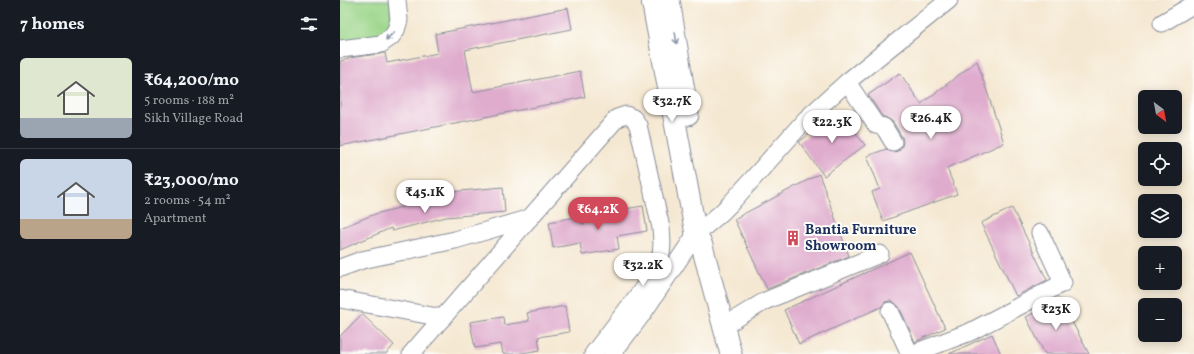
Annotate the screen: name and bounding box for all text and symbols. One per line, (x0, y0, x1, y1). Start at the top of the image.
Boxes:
text: 7 homes (20, 13, 85, 36)
icon: filters (298, 13, 320, 35)
one-way arrow (385, 31, 395, 41)
one-way arrow (672, 32, 680, 45)
text: ₹64,200/mo (144, 69, 239, 92)
icon: home (52, 74, 100, 122)
pin: ₹32.7K (639, 89, 705, 123)
north arrow (1138, 90, 1182, 134)
map controls (1138, 90, 1182, 342)
text: 5 rooms · 188 m² (144, 92, 234, 110)
text: ₹32.7K (652, 93, 692, 111)
pin: ₹26.4K (898, 106, 964, 140)
text: Sikh Village Road (144, 110, 243, 128)
pin: ₹22.3K (799, 110, 865, 144)
text: ₹26.4K (910, 110, 952, 128)
text: ₹22.3K (812, 114, 852, 132)
button: locate (1138, 142, 1182, 186)
text: ₹23,000/mo (144, 169, 239, 192)
icon: home (52, 175, 100, 223)
pin: ₹45.1K (392, 180, 458, 214)
text: ₹45.1K (405, 184, 445, 202)
text: 2 rooms · 54 m² (144, 192, 231, 210)
button: layers (1138, 194, 1182, 238)
pin: ₹64.2K (565, 197, 631, 231)
text: ₹64.2K (577, 201, 619, 219)
text: Apartment (144, 210, 207, 228)
place label: Bantia Furniture Showroom (805, 221, 917, 256)
building icon: Bantia Furniture Showroom (784, 229, 802, 247)
button: + (1138, 246, 1182, 290)
pin: ₹32.2K (610, 253, 676, 287)
text: ₹32.2K (623, 257, 663, 275)
pin: ₹23K (1032, 297, 1080, 331)
button: − (1138, 298, 1182, 342)
text: ₹23K (1041, 301, 1071, 319)

